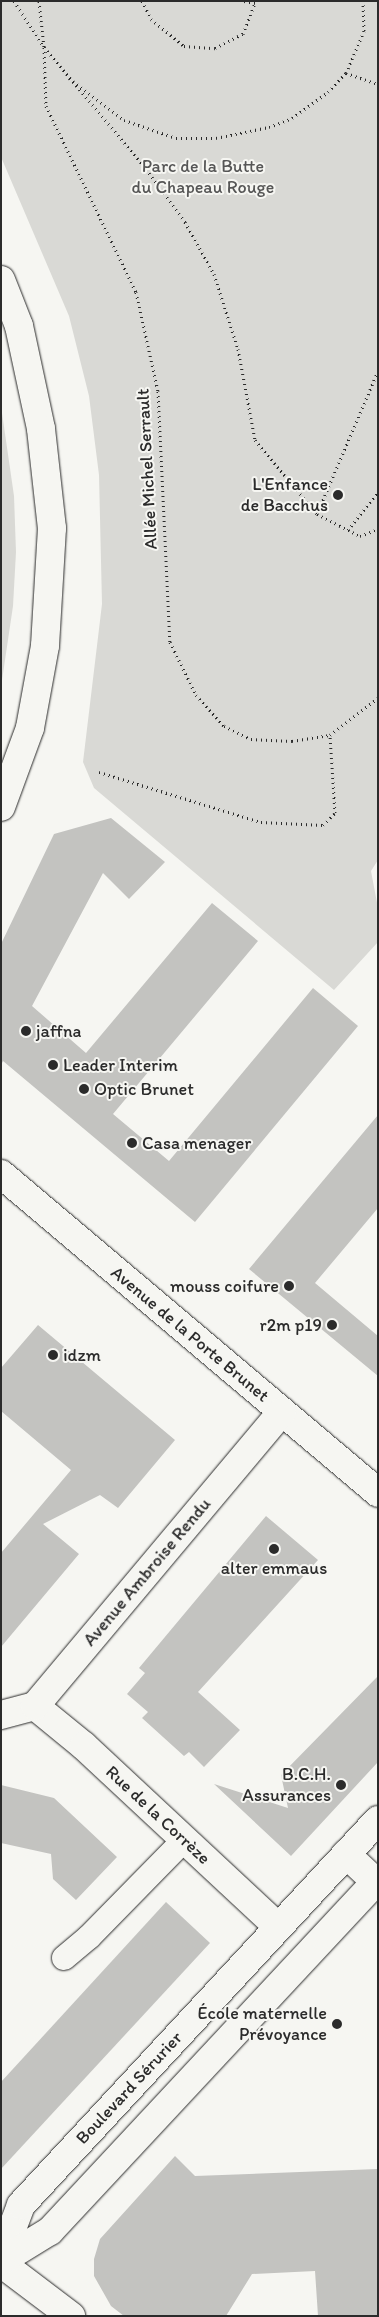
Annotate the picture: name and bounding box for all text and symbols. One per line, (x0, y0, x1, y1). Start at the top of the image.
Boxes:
park label: Parc de la Butte du Chapeau Rouge (131, 156, 275, 198)
street label: Allée Michel Serrault (132, 388, 162, 550)
place label: L'Enfance de Bacchus (240, 474, 328, 516)
marker: L'Enfance de Bacchus (332, 489, 344, 501)
place label: jaffna (36, 1020, 81, 1042)
marker: jaffna (20, 1025, 32, 1037)
place label: Leader Interim (63, 1054, 178, 1076)
marker: Leader Interim (47, 1059, 59, 1071)
place label: Optic Brunet (94, 1078, 194, 1100)
marker: Optic Brunet (78, 1083, 90, 1095)
place label: Casa menager (142, 1132, 251, 1154)
marker: Casa menager (126, 1137, 138, 1149)
street label: Avenue de la Porte Brunet (106, 1261, 274, 1407)
place label: mouss coifure (170, 1275, 279, 1297)
marker: mouss coifure (283, 1280, 295, 1292)
place label: r2m p19 (260, 1314, 322, 1336)
marker: r2m p19 (326, 1319, 338, 1331)
place label: idzm (63, 1344, 101, 1366)
marker: idzm (47, 1349, 59, 1361)
street label: Avenue Ambroise Rendu (79, 1493, 215, 1651)
marker: alter emmaus (268, 1543, 280, 1555)
place label: alter emmaus (221, 1557, 327, 1579)
street label: Rue de la Corrèze (101, 1761, 215, 1869)
place label: B.C.H. Assurances (242, 1764, 331, 1806)
marker: B.C.H. Assurances (335, 1779, 347, 1791)
place label: École maternelle Prévoyance (197, 2003, 327, 2046)
marker: École maternelle Prévoyance (331, 2018, 343, 2030)
street label: Boulevard Sérurier (71, 2027, 187, 2149)

